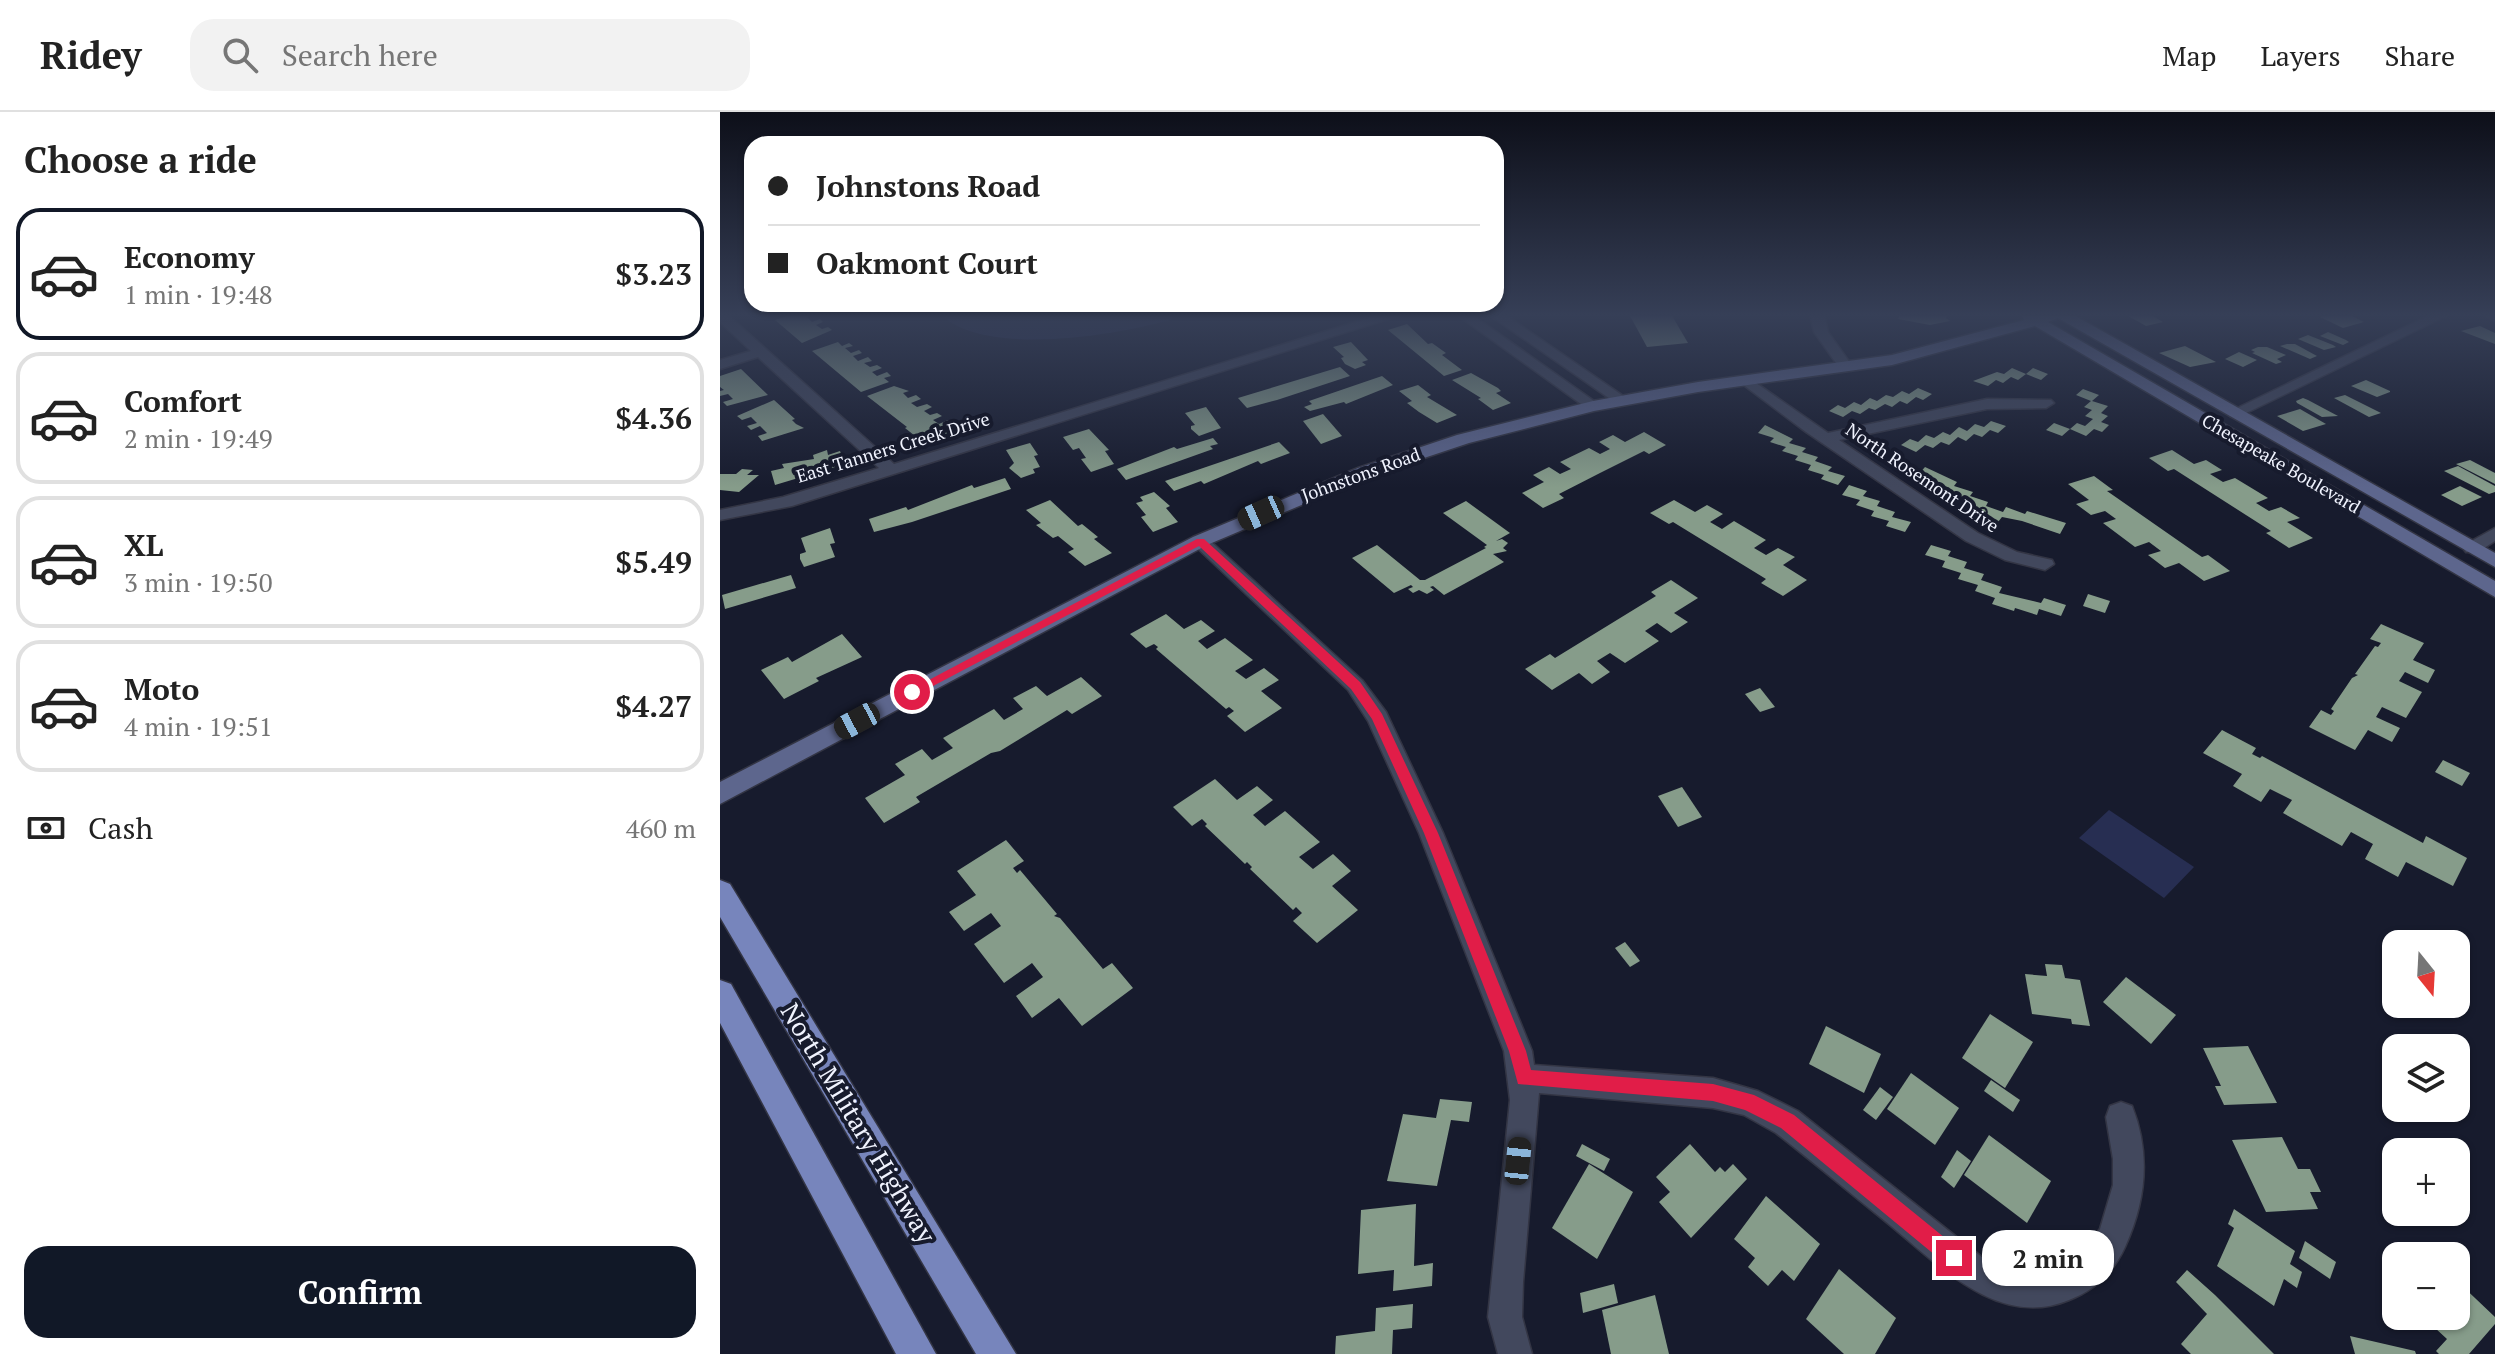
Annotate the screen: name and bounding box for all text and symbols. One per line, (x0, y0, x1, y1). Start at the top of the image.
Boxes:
search box (190, 19, 750, 91)
text: Ridey (40, 30, 142, 80)
icon: search (218, 33, 262, 77)
text: Search here (282, 35, 438, 75)
text: Map (2162, 37, 2216, 74)
text: Layers (2260, 37, 2341, 74)
text: Share (2385, 37, 2455, 74)
text: Choose a ride (24, 136, 257, 183)
text: Johnstons Road (816, 166, 1040, 206)
text: Economy (124, 237, 255, 277)
icon: car (28, 238, 100, 310)
text: Oakmont Court (816, 243, 1038, 283)
text: $3.23 (615, 254, 692, 294)
text: 1 min · 19:48 (124, 277, 273, 311)
text: Comfort (124, 381, 242, 421)
icon: car (28, 382, 100, 454)
text: $4.36 (615, 398, 692, 438)
street label: East Tanners Creek Drive (793, 406, 992, 488)
street label: Chesapeake Boulevard (2198, 408, 2365, 518)
street label: North Rosemont Drive (1841, 417, 2004, 537)
text: 2 min · 19:49 (124, 421, 273, 455)
street label: Johnstons Road (1298, 441, 1423, 507)
car (1234, 492, 1288, 534)
text: XL (124, 525, 163, 565)
icon: car (28, 526, 100, 598)
text: $5.49 (615, 542, 692, 582)
text: 3 min · 19:50 (124, 565, 273, 599)
text: Moto (124, 669, 199, 709)
icon: car (28, 670, 100, 742)
route start (894, 674, 930, 710)
text: $4.27 (615, 686, 692, 726)
car (830, 699, 884, 743)
text: 4 min · 19:51 (124, 709, 273, 743)
icon: cash (24, 806, 68, 850)
text: Cash (88, 808, 153, 848)
text: 460 m (626, 811, 696, 845)
north arrow (2382, 930, 2470, 1018)
map controls (2382, 930, 2470, 1330)
street label: North Military Highway (774, 996, 944, 1249)
button: layers (2382, 1034, 2470, 1122)
car (1504, 1136, 1532, 1186)
button: + (2382, 1138, 2470, 1226)
callout: 2 min (1982, 1230, 2114, 1286)
route end (1936, 1240, 1972, 1276)
text: 2 min (2012, 1241, 2084, 1275)
button: − (2382, 1242, 2470, 1330)
button: Confirm (24, 1246, 696, 1338)

